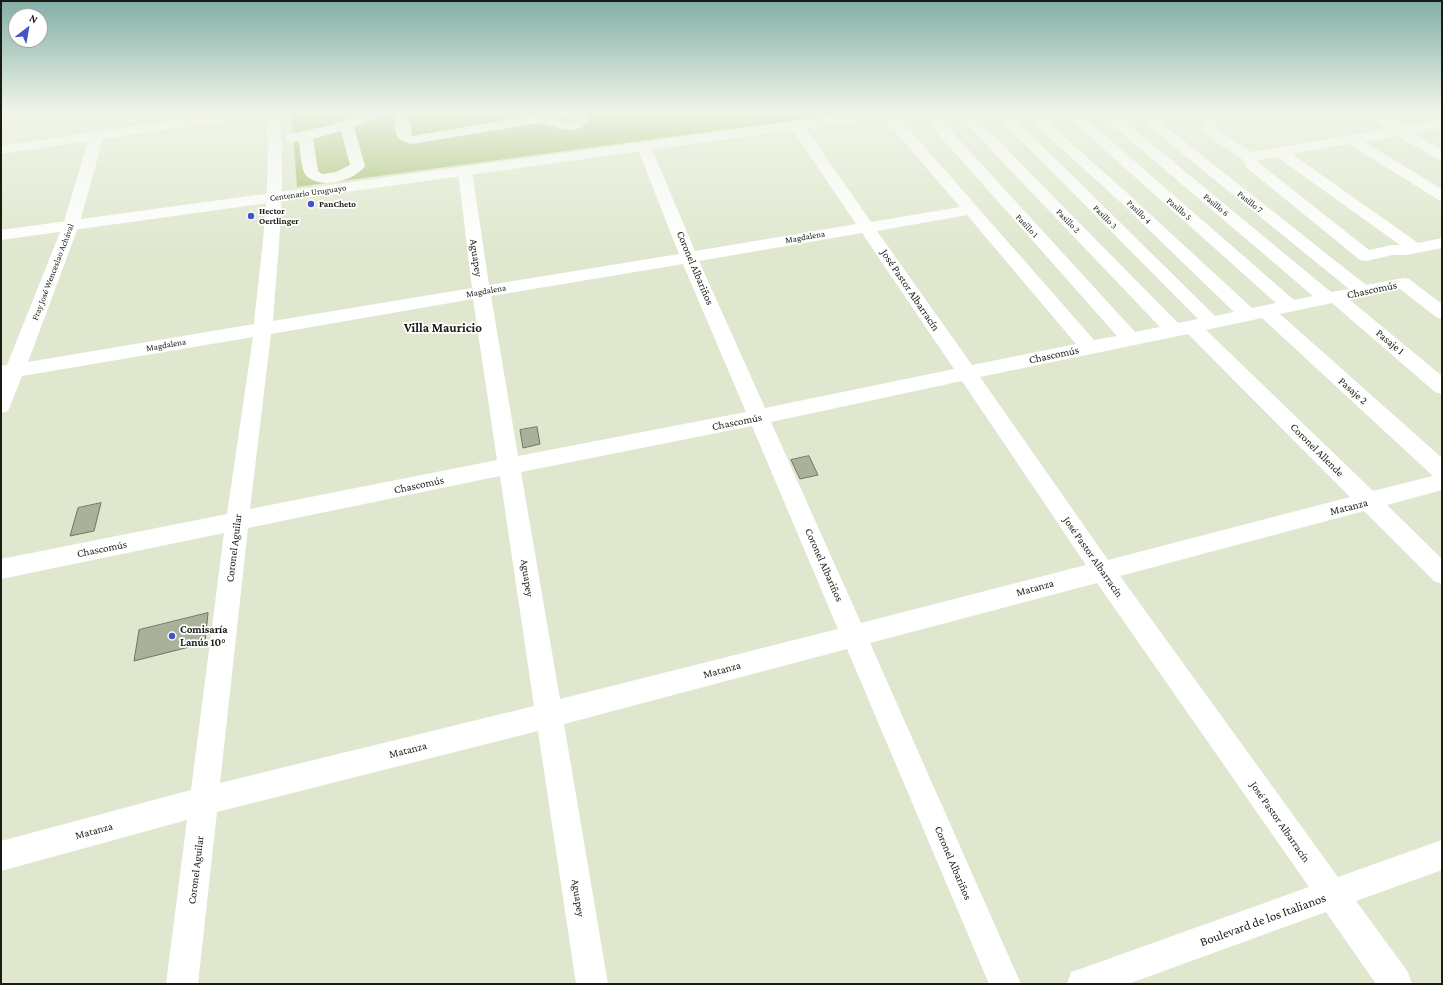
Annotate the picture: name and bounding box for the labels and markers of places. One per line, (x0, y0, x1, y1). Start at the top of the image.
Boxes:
marker: PanCheto (306, 199, 316, 209)
place label: PanCheto (319, 199, 356, 209)
place label: Hector Oertlinger (259, 206, 299, 227)
marker: Hector Oertlinger (246, 211, 256, 221)
place label: Comisaría Lanús 10° (180, 623, 228, 649)
marker: Comisaría Lanús 10° (167, 631, 177, 641)

